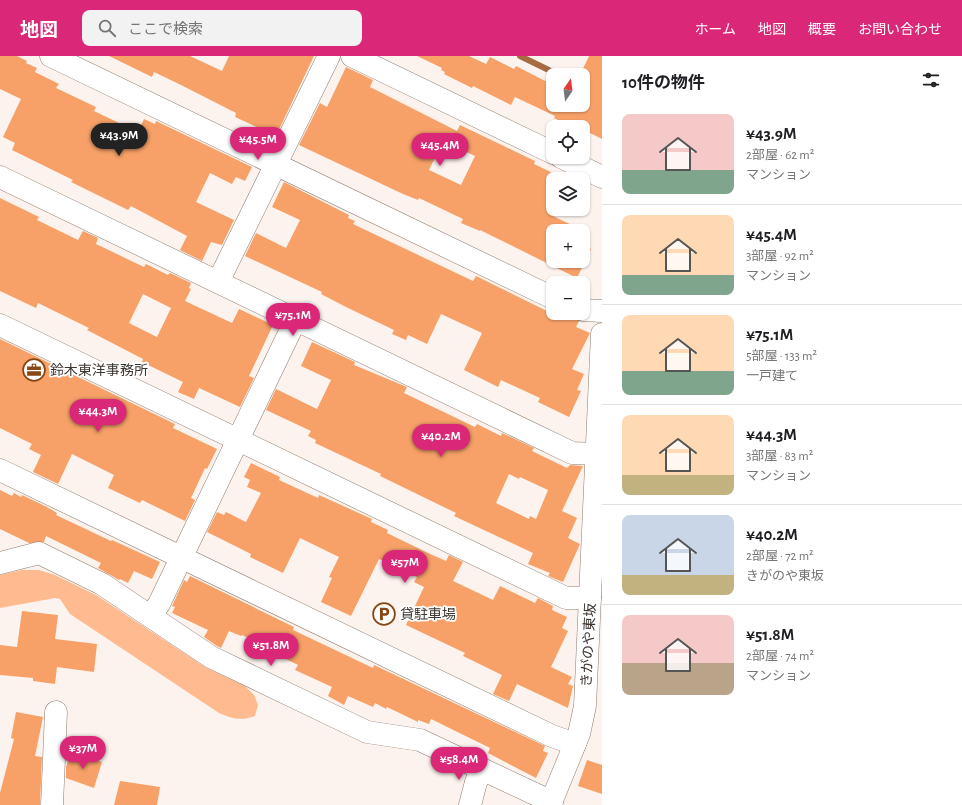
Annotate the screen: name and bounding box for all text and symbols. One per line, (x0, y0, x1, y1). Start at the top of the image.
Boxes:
search box (82, 10, 362, 46)
icon: search (96, 17, 118, 39)
text: 地図 (20, 21, 58, 40)
text: ここで検索 (128, 22, 203, 37)
text: ホーム (694, 23, 736, 37)
text: 地図 (758, 23, 786, 37)
text: 概要 (808, 23, 836, 37)
text: お問い合わせ (858, 23, 942, 37)
north arrow (546, 68, 590, 112)
map controls (546, 68, 590, 320)
icon: filters (920, 69, 942, 91)
text: 10件の物件 (622, 74, 705, 91)
button: locate (546, 120, 590, 164)
pin: ¥43.9M (86, 123, 152, 157)
text: ¥43.9M (746, 125, 796, 142)
pin: ¥45.5M (225, 127, 291, 161)
text: ¥43.9M (100, 129, 138, 142)
icon: home (654, 130, 702, 178)
text: ¥45.5M (239, 133, 277, 146)
pin: ¥45.4M (407, 133, 473, 167)
text: ¥45.4M (421, 139, 459, 152)
text: 2部屋 · 62 m² (746, 149, 814, 162)
text: マンション (746, 169, 811, 182)
button: layers (546, 172, 590, 216)
button: + (546, 224, 590, 268)
text: ¥45.4M (746, 226, 797, 243)
icon: home (654, 231, 702, 279)
text: 3部屋 · 92 m² (746, 250, 814, 263)
text: マンション (746, 270, 811, 283)
button: − (546, 276, 590, 320)
pin: ¥75.1M (260, 303, 326, 337)
text: ¥75.1M (275, 309, 311, 322)
text: ¥75.1M (746, 326, 793, 343)
icon: home (654, 331, 702, 379)
text: 5部屋 · 133 m² (746, 350, 817, 363)
office icon: 鈴木東洋事務所 (21, 357, 47, 383)
place label: 鈴木東洋事務所 (50, 363, 148, 378)
text: 一戸建て (746, 370, 798, 383)
pin: ¥44.3M (65, 399, 131, 433)
text: ¥44.3M (79, 405, 117, 418)
pin: ¥40.2M (408, 424, 474, 458)
text: ¥44.3M (746, 426, 797, 443)
text: ¥40.2M (421, 430, 461, 443)
icon: home (654, 431, 702, 479)
text: 3部屋 · 83 m² (746, 450, 813, 463)
text: マンション (746, 470, 811, 483)
text: ¥40.2M (746, 526, 798, 543)
icon: home (654, 531, 702, 579)
pin: ¥57M (381, 550, 429, 584)
text: 2部屋 · 72 m² (746, 550, 814, 563)
text: ¥57M (391, 556, 419, 569)
text: きがのや東坂 (746, 570, 824, 583)
parking icon: 貸駐車場 (371, 601, 397, 627)
street label: きがのや東坂 (579, 603, 598, 687)
place label: 貸駐車場 (400, 607, 456, 622)
text: ¥51.8M (746, 626, 794, 643)
icon: home (654, 631, 702, 679)
pin: ¥51.8M (238, 633, 304, 667)
text: ¥51.8M (253, 639, 289, 652)
text: 2部屋 · 74 m² (746, 650, 814, 663)
text: マンション (746, 670, 811, 683)
pin: ¥37M (59, 736, 107, 770)
text: ¥37M (69, 742, 97, 755)
pin: ¥58.4M (426, 747, 492, 781)
text: ¥58.4M (440, 753, 478, 766)

